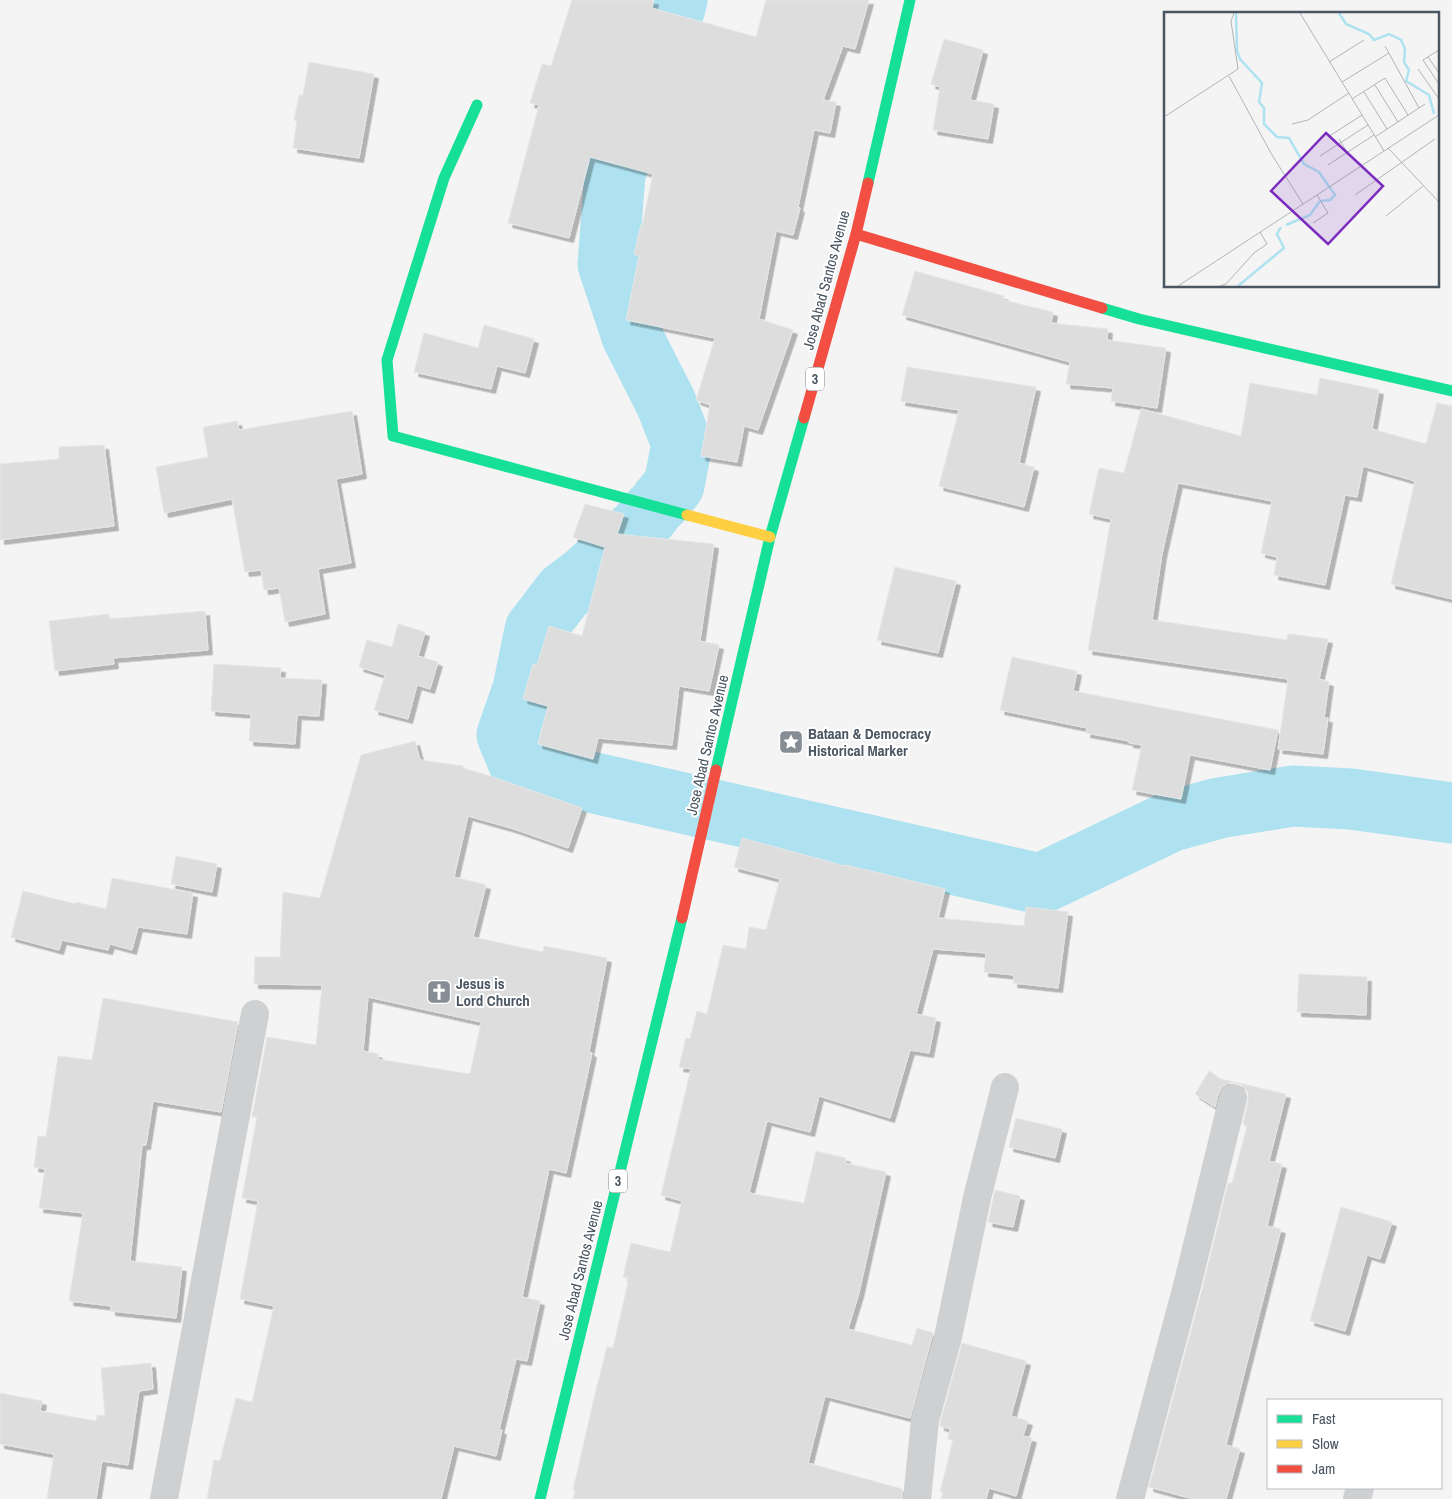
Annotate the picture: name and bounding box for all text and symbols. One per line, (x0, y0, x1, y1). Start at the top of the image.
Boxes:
inset map (1164, 12, 1440, 288)
street label: Jose Abad Santos Avenue (797, 208, 855, 352)
road number: 3 (806, 368, 824, 390)
street label: Jose Abad Santos Avenue (681, 673, 733, 817)
place label: Bataan & Democracy Historical Marker (808, 723, 931, 761)
place icon: Bataan & Democracy Historical Marker (778, 729, 804, 755)
place label: Jesus is Lord Church (456, 973, 530, 1011)
church icon: Jesus is Lord Church (426, 979, 452, 1005)
road number: 3 (609, 1170, 627, 1192)
street label: Jose Abad Santos Avenue (552, 1198, 608, 1342)
legend (1267, 1399, 1442, 1489)
text: Fast (1312, 1408, 1336, 1429)
text: Slow (1312, 1433, 1339, 1454)
text: Jam (1312, 1458, 1335, 1479)

